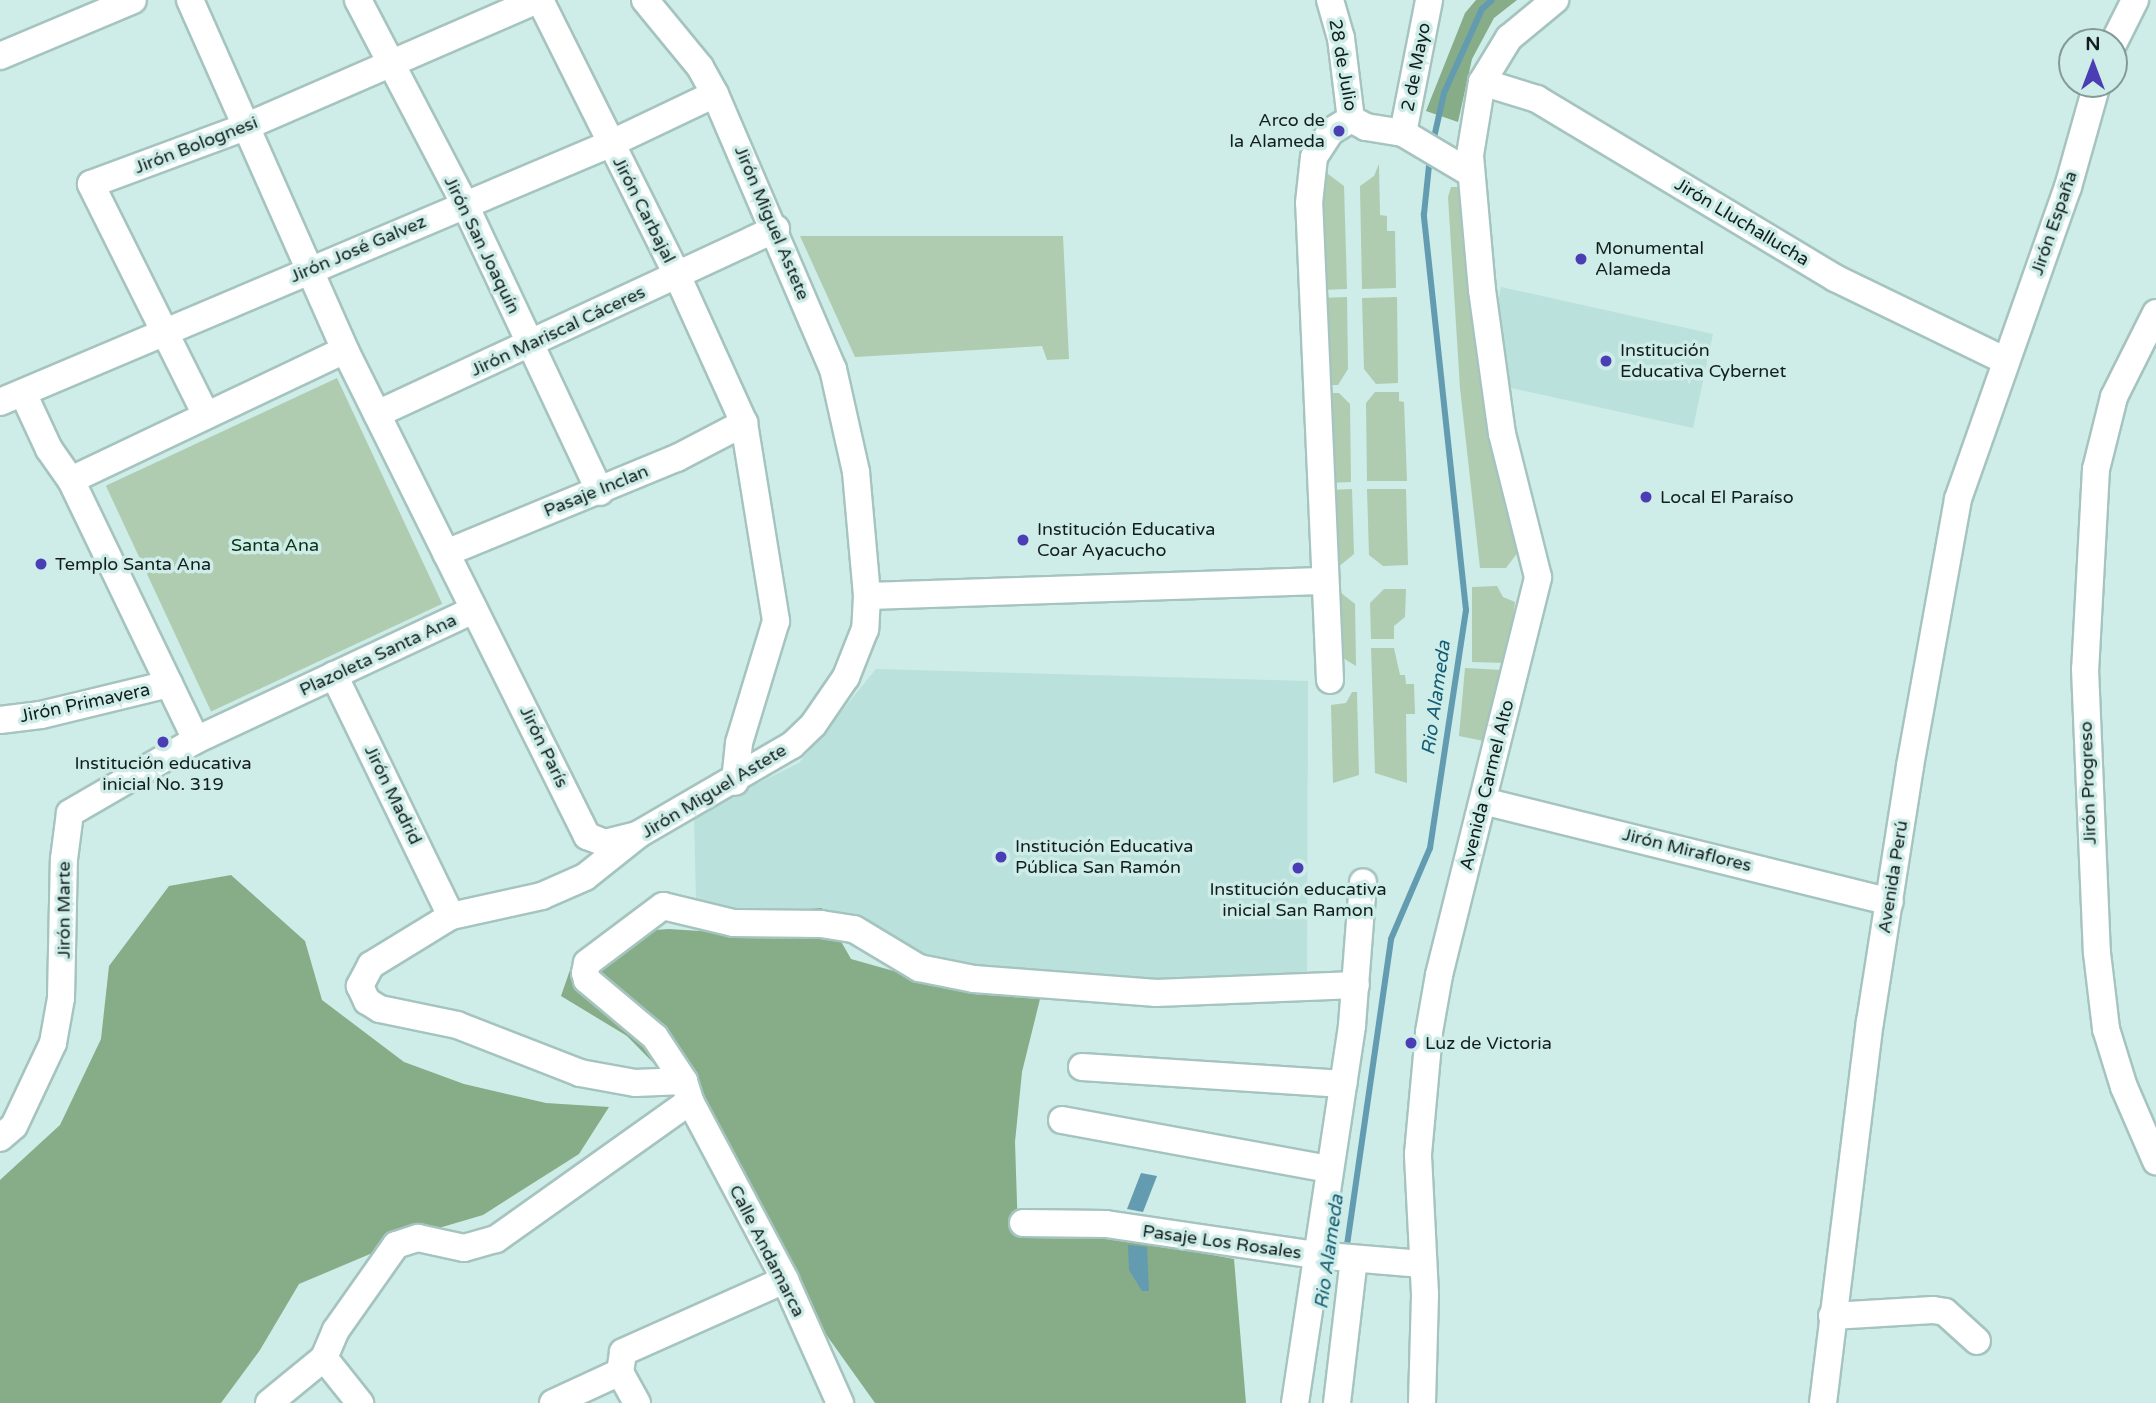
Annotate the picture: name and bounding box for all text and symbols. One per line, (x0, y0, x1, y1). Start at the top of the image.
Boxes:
street label: 28 de Julio (1324, 17, 1362, 113)
street label: 2 de Mayo (1397, 21, 1435, 113)
north arrow (2058, 28, 2128, 98)
text: N (2085, 33, 2101, 55)
place label: Arco de la Alameda (1230, 110, 1325, 152)
street label: Jirón Bolognesi (131, 112, 261, 178)
marker: Arco de la Alameda (1331, 123, 1347, 139)
street label: Jirón Miguel Astete (730, 143, 814, 303)
street label: Jirón Carbajal (608, 153, 680, 267)
street label: Jirón España (2026, 168, 2082, 278)
street label: Jirón San Joaquín (439, 173, 525, 317)
street label: Jirón Lluchallucha (1671, 173, 1813, 271)
street label: Jirón José Galvez (287, 211, 429, 287)
place label: Monumental Alameda (1595, 238, 1704, 280)
marker: Monumental Alameda (1573, 251, 1589, 267)
street label: Jirón Mariscal Cáceres (467, 281, 649, 381)
place label: Institución Educativa Cybernet (1620, 340, 1786, 382)
marker: Institución Educativa Cybernet (1598, 353, 1614, 369)
street label: Pasaje Inclan (540, 460, 652, 522)
place label: Local El Paraíso (1660, 486, 1794, 508)
marker: Local El Paraíso (1638, 489, 1654, 505)
place label: Institución Educativa Coar Ayacucho (1037, 519, 1215, 562)
marker: Institución Educativa Coar Ayacucho (1015, 532, 1031, 548)
park label: Santa Ana (231, 534, 319, 556)
place label: Templo Santa Ana (55, 553, 211, 575)
marker: Templo Santa Ana (33, 556, 49, 572)
street label: Plazoleta Santa Ana (296, 609, 460, 701)
water label: Rio Alameda (1418, 639, 1456, 757)
street label: Jirón Primavera (18, 679, 152, 727)
street label: Avenida Carmel Alto (1455, 698, 1519, 872)
street label: Jirón París (515, 703, 573, 791)
street label: Jirón Progreso (2075, 721, 2101, 845)
marker: Institución educativa inicial No. 319 (155, 734, 171, 750)
street label: Jirón Miguel Astete (638, 739, 790, 843)
street label: Jirón Madrid (360, 742, 426, 848)
place label: Institución educativa inicial No. 319 (74, 753, 252, 796)
street label: Avenida Perú (1873, 819, 1913, 935)
street label: Jirón Miraflores (1620, 824, 1754, 876)
place label: Institución Educativa Pública San Ramón (1015, 836, 1193, 878)
marker: Institución Educativa Pública San Ramón (993, 849, 1009, 865)
marker: Institución educativa inicial San Ramon (1290, 860, 1306, 876)
street label: Jirón Marte (53, 861, 75, 959)
place label: Institución educativa inicial San Ramon (1209, 879, 1387, 922)
place label: Luz de Victoria (1425, 1032, 1552, 1054)
marker: Luz de Victoria (1403, 1035, 1419, 1051)
street label: Calle Andamarca (724, 1181, 810, 1321)
water label: Rio Alameda (1311, 1193, 1349, 1311)
street label: Pasaje Los Rosales (1141, 1220, 1303, 1264)

